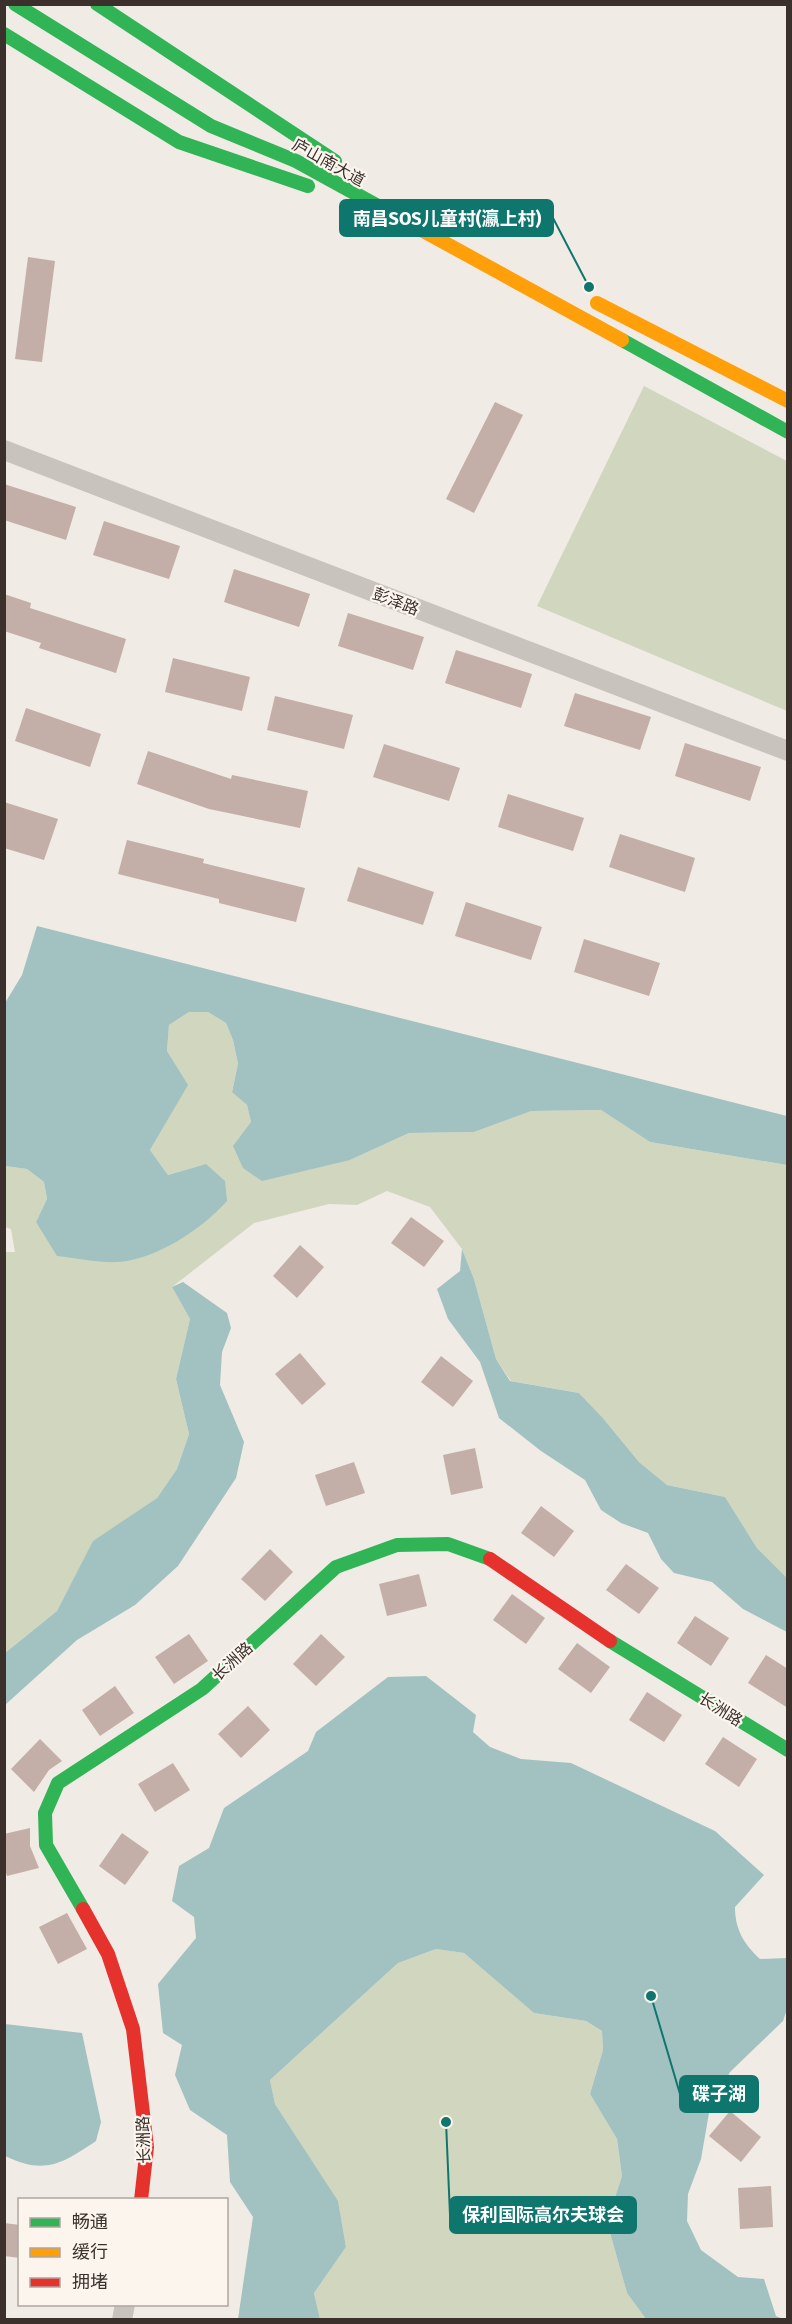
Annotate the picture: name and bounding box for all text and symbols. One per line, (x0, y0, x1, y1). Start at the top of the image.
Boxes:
street label: 庐山南大道 (289, 135, 368, 190)
callout: 南昌SOS儿童村(瀛上村) (340, 200, 553, 236)
text: 南昌SOS儿童村(瀛上村) (353, 208, 542, 230)
street label: 彭泽路 (370, 584, 422, 619)
street label: 长洲路 (208, 1638, 257, 1684)
street label: 长洲路 (695, 1689, 746, 1730)
callout: 碟子湖 (680, 2076, 758, 2112)
text: 碟子湖 (692, 2083, 746, 2105)
street label: 长洲路 (133, 2116, 154, 2164)
callout: 保利国际高尔夫球会 (450, 2197, 636, 2233)
legend (18, 2198, 228, 2306)
text: 保利国际高尔夫球会 (462, 2204, 624, 2226)
text: 畅通 (72, 2211, 108, 2233)
text: 缓行 (72, 2241, 108, 2263)
text: 拥堵 (72, 2271, 108, 2293)

